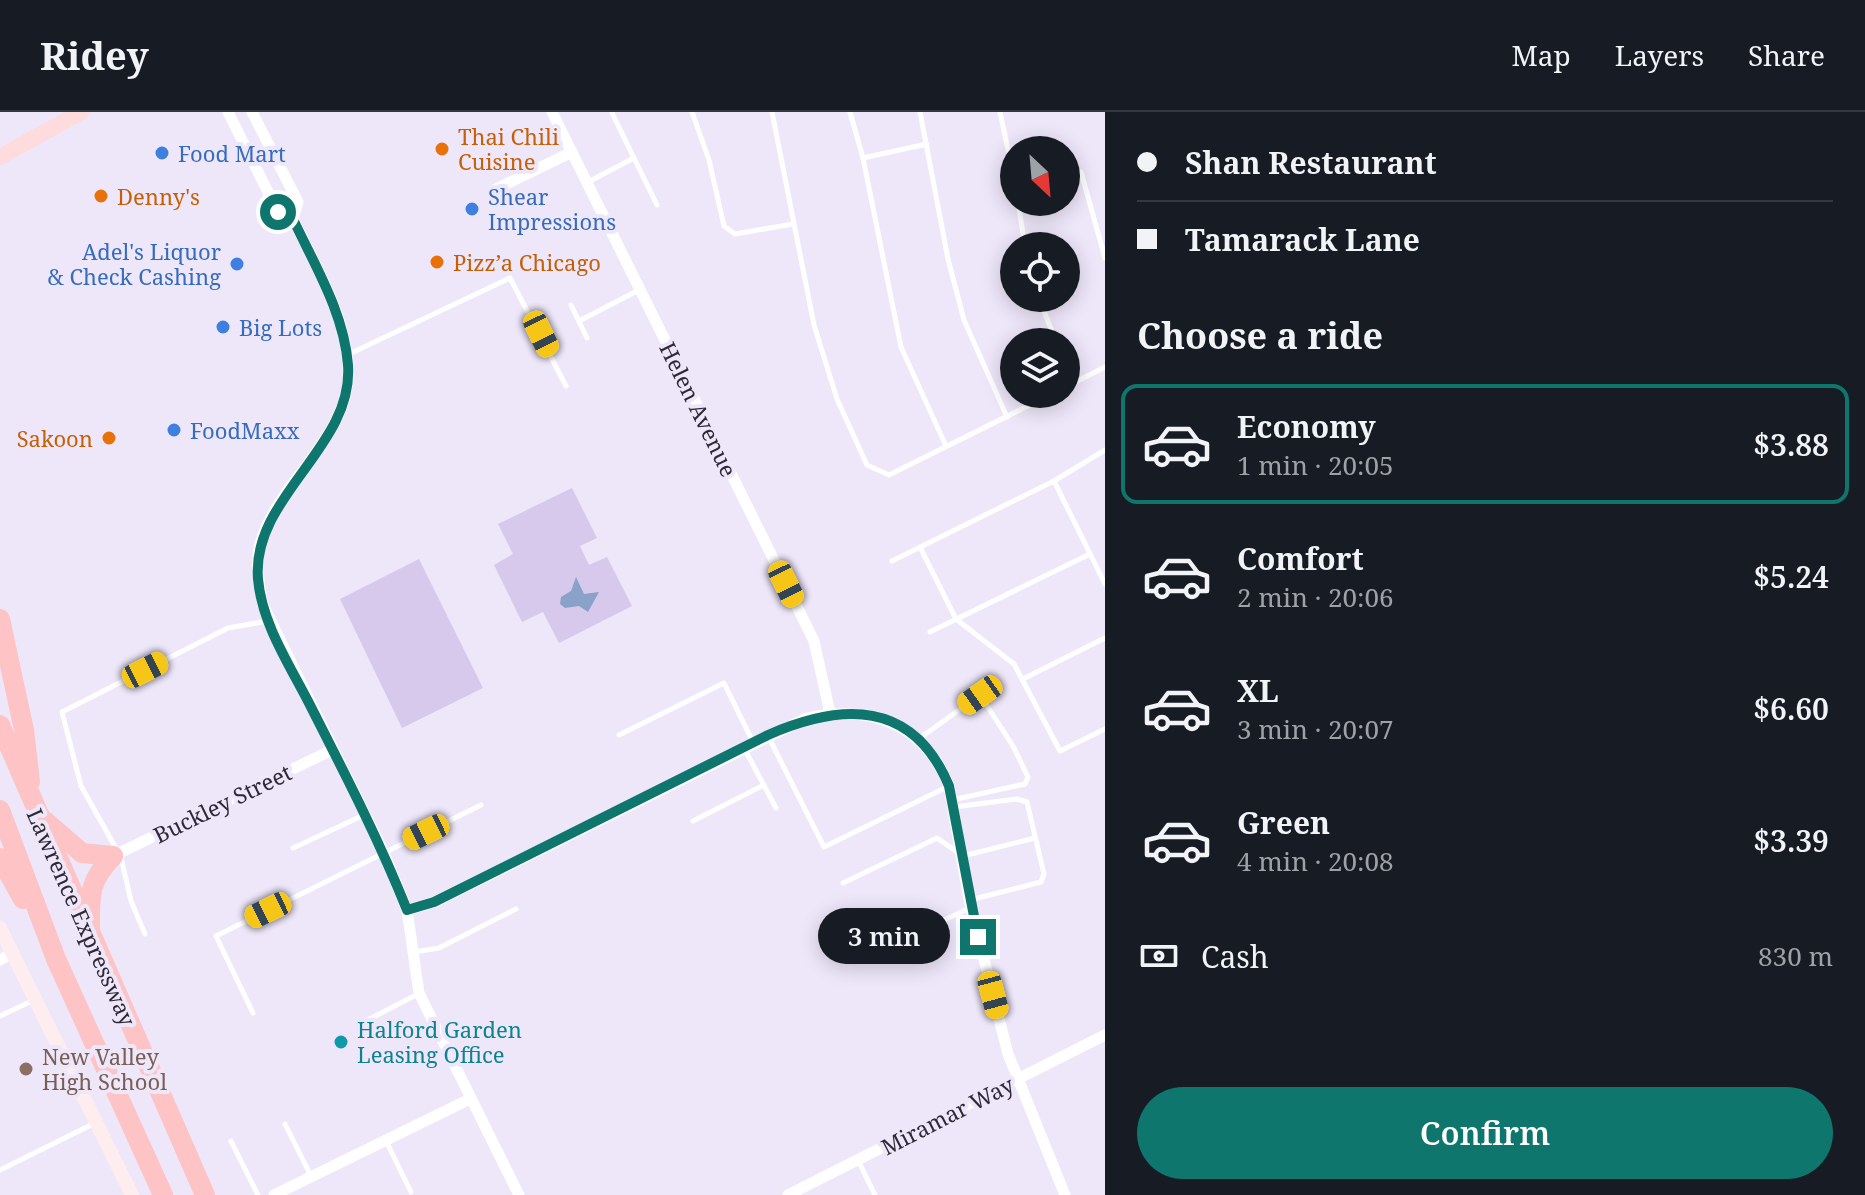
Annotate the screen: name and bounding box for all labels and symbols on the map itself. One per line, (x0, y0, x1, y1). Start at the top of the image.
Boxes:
place label: Thai Chili Cuisine (458, 121, 559, 176)
north arrow (1000, 136, 1080, 216)
place label: Food Mart (178, 138, 286, 168)
marker: Thai Chili Cuisine (433, 140, 451, 158)
marker: Food Mart (153, 144, 171, 162)
place label: Denny's (117, 181, 200, 211)
place label: Shear Impressions (488, 181, 616, 236)
marker: Denny's (92, 187, 110, 205)
route start (260, 194, 296, 230)
marker: Shear Impressions (463, 200, 481, 218)
place label: Adel's Liquor & Check Cashing (47, 236, 222, 291)
place label: Pizz’a Chicago (453, 247, 601, 277)
marker: Pizz’a Chicago (428, 253, 446, 271)
marker: Adel's Liquor & Check Cashing (228, 255, 246, 273)
car (520, 307, 562, 361)
place label: Big Lots (239, 312, 322, 342)
marker: Big Lots (214, 318, 232, 336)
street label: Helen Avenue (653, 337, 745, 481)
place label: FoodMaxx (190, 415, 300, 445)
marker: FoodMaxx (165, 421, 183, 439)
place label: Sakoon (17, 423, 93, 453)
marker: Sakoon (100, 429, 118, 447)
car (765, 557, 807, 611)
car (118, 648, 172, 692)
car (953, 671, 1007, 719)
street label: Buckley Street (148, 756, 296, 849)
street label: Lawrence Expressway (21, 804, 144, 1031)
car (399, 811, 453, 853)
car (241, 889, 295, 931)
callout: 3 min (818, 909, 950, 965)
route end (960, 919, 996, 955)
car (975, 969, 1011, 1021)
place label: Halford Garden Leasing Office (357, 1014, 522, 1069)
marker: Halford Garden Leasing Office (332, 1033, 350, 1051)
place label: New Valley High School (42, 1041, 167, 1096)
marker: New Valley High School (17, 1060, 35, 1078)
street label: Miramar Way (876, 1068, 1019, 1161)

